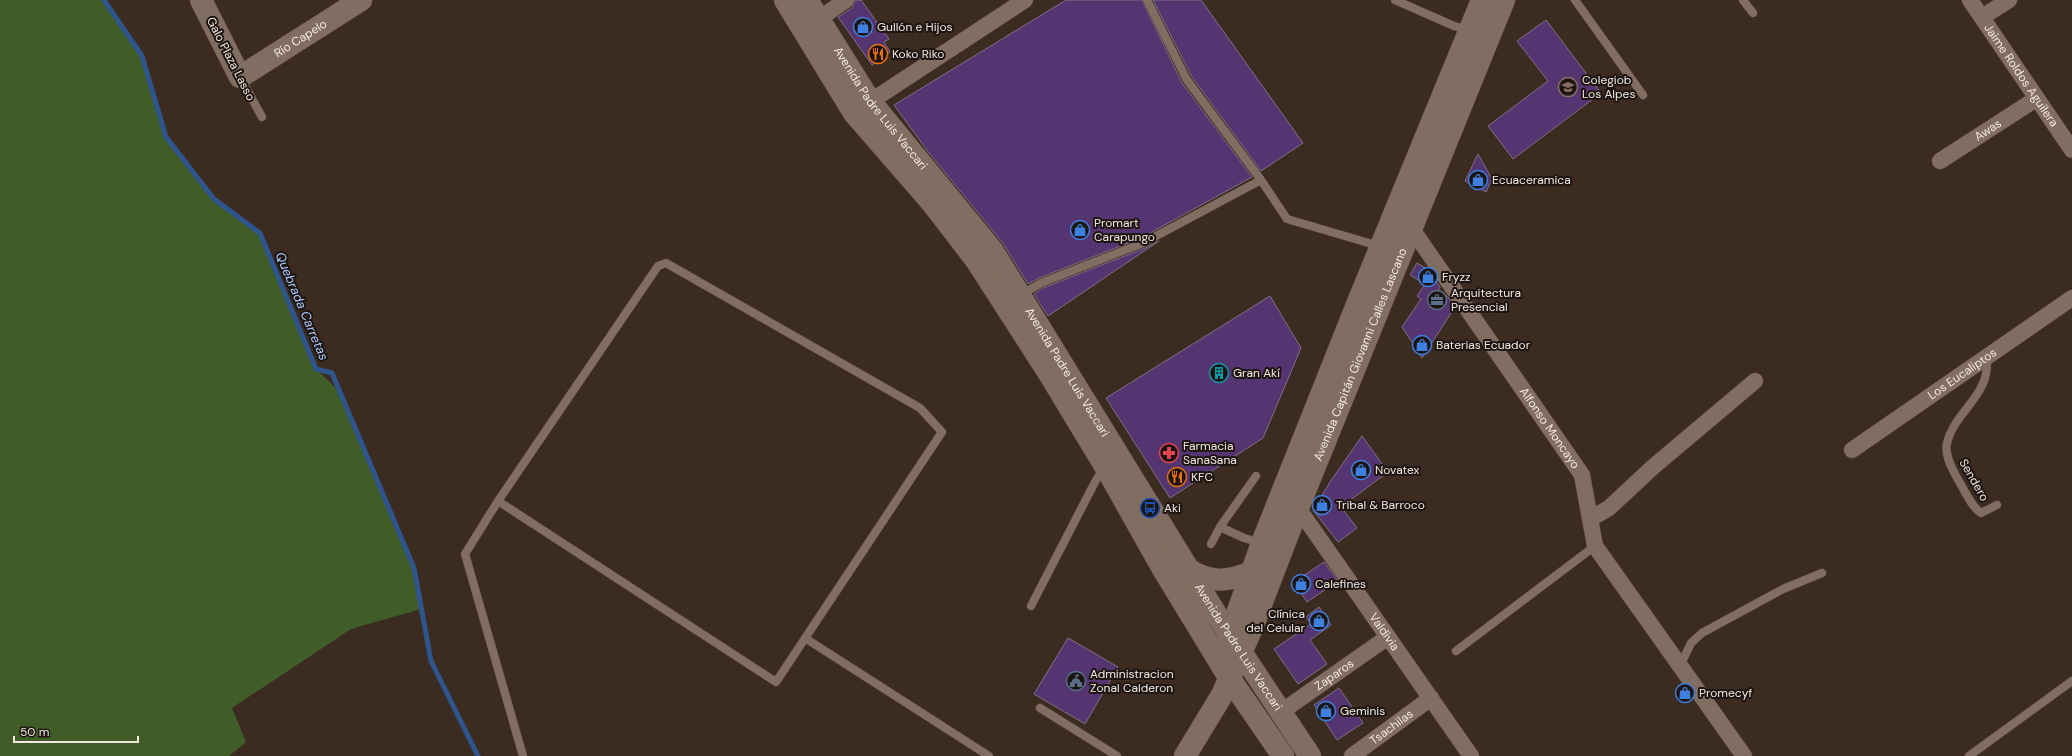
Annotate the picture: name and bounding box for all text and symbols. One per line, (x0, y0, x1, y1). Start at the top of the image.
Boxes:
street label: Galo Plaza Lasso (203, 14, 259, 104)
street label: Río Capelo (271, 16, 330, 61)
shop icon: Gullón e Hijos (852, 16, 874, 38)
place label: Gullón e Hijos (877, 19, 953, 35)
street label: Jaime Roldos Aguilera (1980, 20, 2062, 130)
restaurant icon: Koko Riko (867, 43, 889, 65)
street label: Avenida Padre Luis Vaccari (830, 44, 931, 173)
place label: Koko Riko (892, 46, 944, 62)
place label: Colegiob Los Alpes (1582, 72, 1635, 102)
school or university icon: Colegiob Los Alpes (1557, 76, 1579, 98)
street label: Awas (1971, 115, 2004, 145)
shop icon: Ecuaceramica (1467, 169, 1489, 191)
place label: Ecuaceramica (1492, 172, 1571, 188)
place label: Promart Carapungo (1094, 215, 1155, 245)
shop icon: Promart Carapungo (1069, 219, 1091, 241)
street label: Avenida Capitán Giovanni Calles Lascano (1310, 246, 1411, 463)
water label: Quebrada Carretas (271, 249, 333, 363)
shop icon: Fryzz (1417, 266, 1439, 288)
place label: Fryzz (1442, 269, 1471, 285)
place label: Arquitectura Presencial (1451, 285, 1521, 315)
office icon: Arquitectura Presencial (1426, 289, 1448, 311)
street label: Avenida Padre Luis Vaccari (1021, 304, 1113, 440)
shop icon: Baterias Ecuador (1411, 334, 1433, 356)
place label: Baterias Ecuador (1436, 337, 1531, 353)
street label: Los Eucaliptos (1925, 344, 2000, 403)
building icon: Gran Akí (1208, 362, 1230, 384)
place label: Gran Akí (1233, 365, 1280, 381)
street label: Alfonso Moncayo (1516, 384, 1583, 472)
place label: Farmacia SanaSana (1183, 438, 1237, 468)
pharmacy icon: Farmacia SanaSana (1158, 442, 1180, 464)
street label: Sendero (1955, 456, 1993, 504)
shop icon: Novatex (1350, 459, 1372, 481)
place label: Novatex (1375, 462, 1420, 478)
restaurant icon: KFC (1166, 466, 1188, 488)
place label: KFC (1191, 469, 1213, 485)
shop icon: Tribal & Barroco (1311, 494, 1333, 516)
bus stop icon: Aki (1139, 497, 1161, 519)
place label: Tribal & Barroco (1336, 497, 1425, 513)
place label: Aki (1164, 500, 1181, 516)
shop icon: Calefines (1290, 573, 1312, 595)
place label: Calefines (1315, 576, 1366, 592)
street label: Avenida Padre Luis Vaccari (1191, 580, 1286, 714)
place label: Clínica del Celular (1246, 606, 1306, 636)
shop icon: Clínica del Celular (1308, 610, 1330, 632)
street label: Valdivia (1366, 610, 1403, 654)
street label: Zaparos (1311, 655, 1357, 694)
place label: Administracion Zonal Calderon (1090, 666, 1174, 696)
public building icon: Administracion Zonal Calderon (1065, 670, 1087, 692)
shop icon: Promecyf (1674, 682, 1696, 704)
place label: Promecyf (1699, 685, 1752, 701)
shop icon: Geminis (1315, 700, 1337, 722)
place label: Geminis (1340, 703, 1385, 719)
street label: Tsachilas (1366, 706, 1417, 748)
scale bar (14, 718, 138, 744)
text: 50 m (20, 724, 49, 740)

